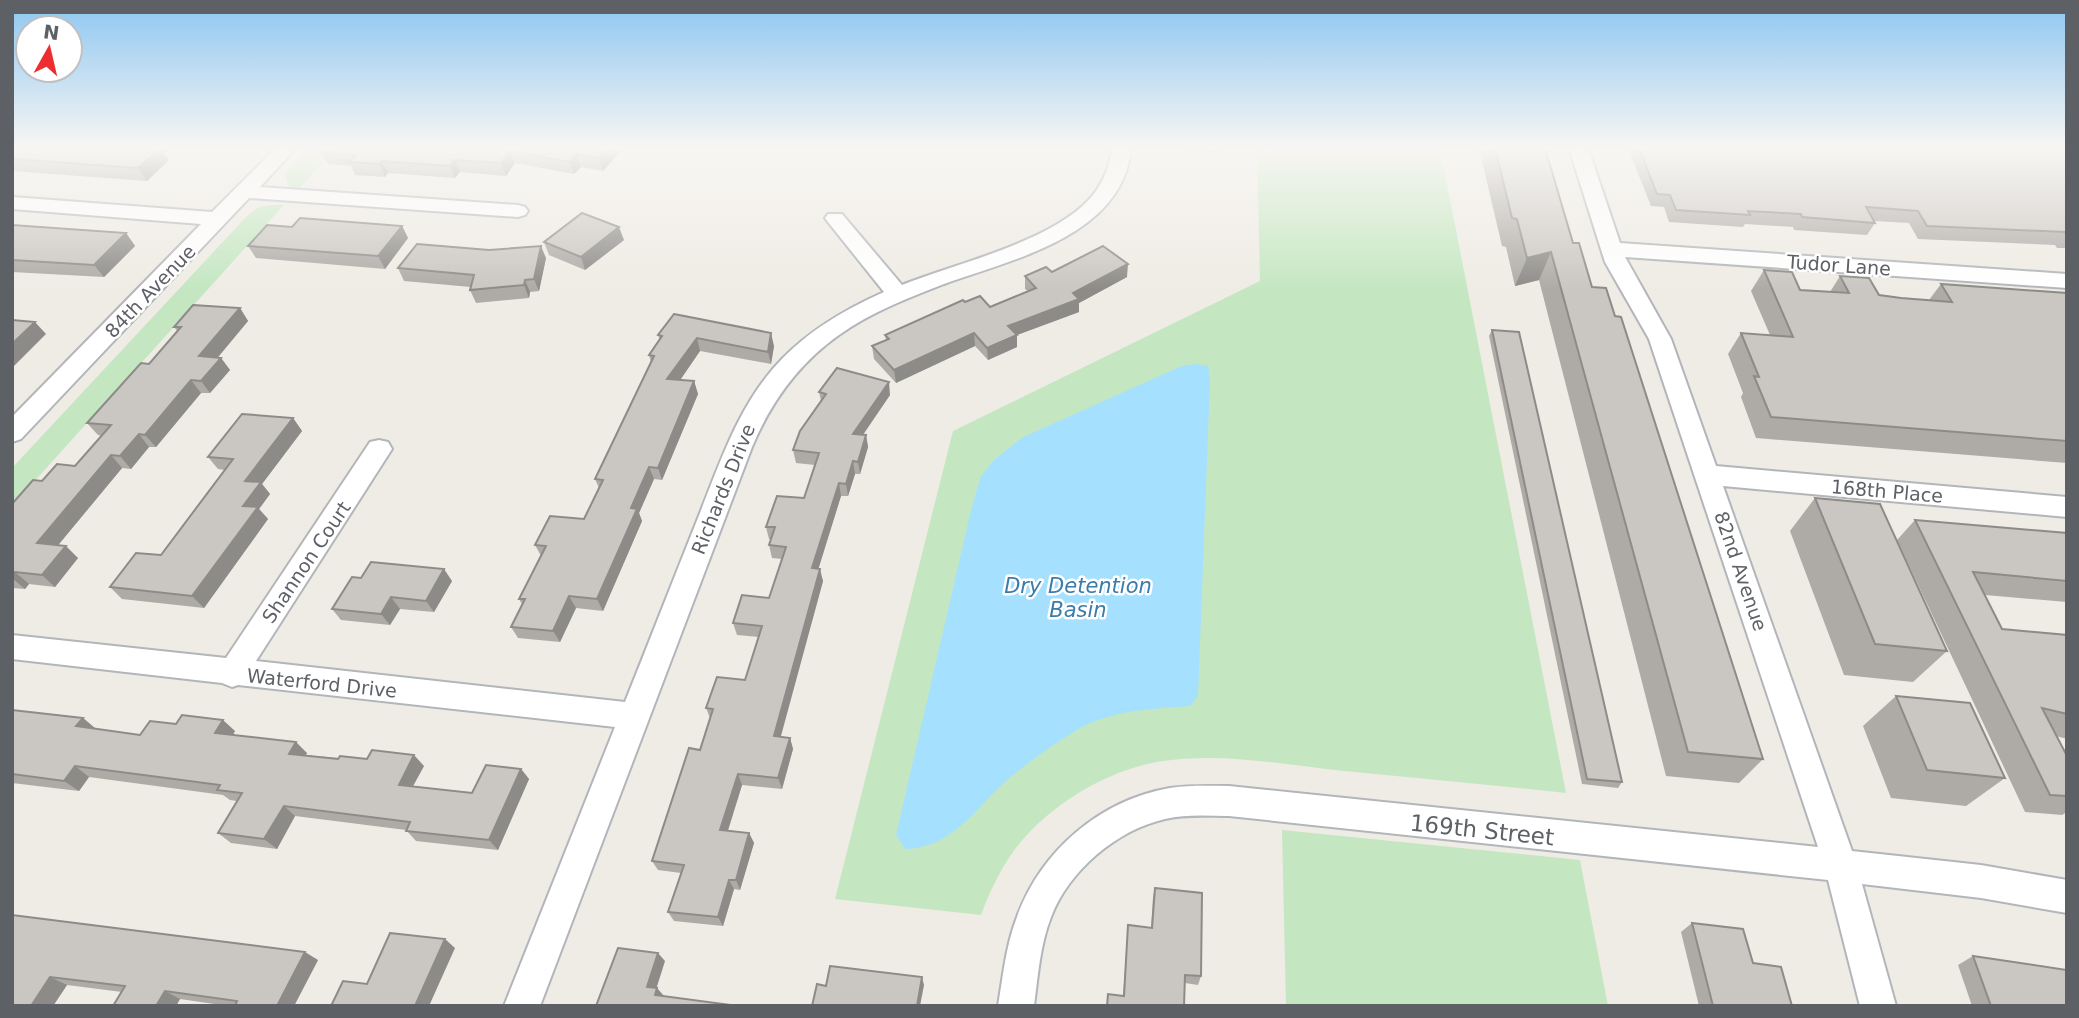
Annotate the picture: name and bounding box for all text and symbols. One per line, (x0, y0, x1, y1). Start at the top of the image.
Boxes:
north arrow (14, 14, 84, 84)
text: N (42, 20, 61, 44)
street label: 84th Avenue (100, 240, 200, 342)
street label: Tudor Lane (1785, 250, 1892, 280)
street label: Richards Drive (687, 421, 759, 557)
street label: 168th Place (1830, 475, 1944, 507)
street label: Shannon Court (257, 497, 355, 627)
street label: 82nd Avenue (1710, 508, 1772, 634)
water label: Dry Detention Basin (1004, 574, 1152, 622)
street label: Waterford Drive (246, 664, 398, 702)
street label: 169th Street (1409, 810, 1555, 850)

